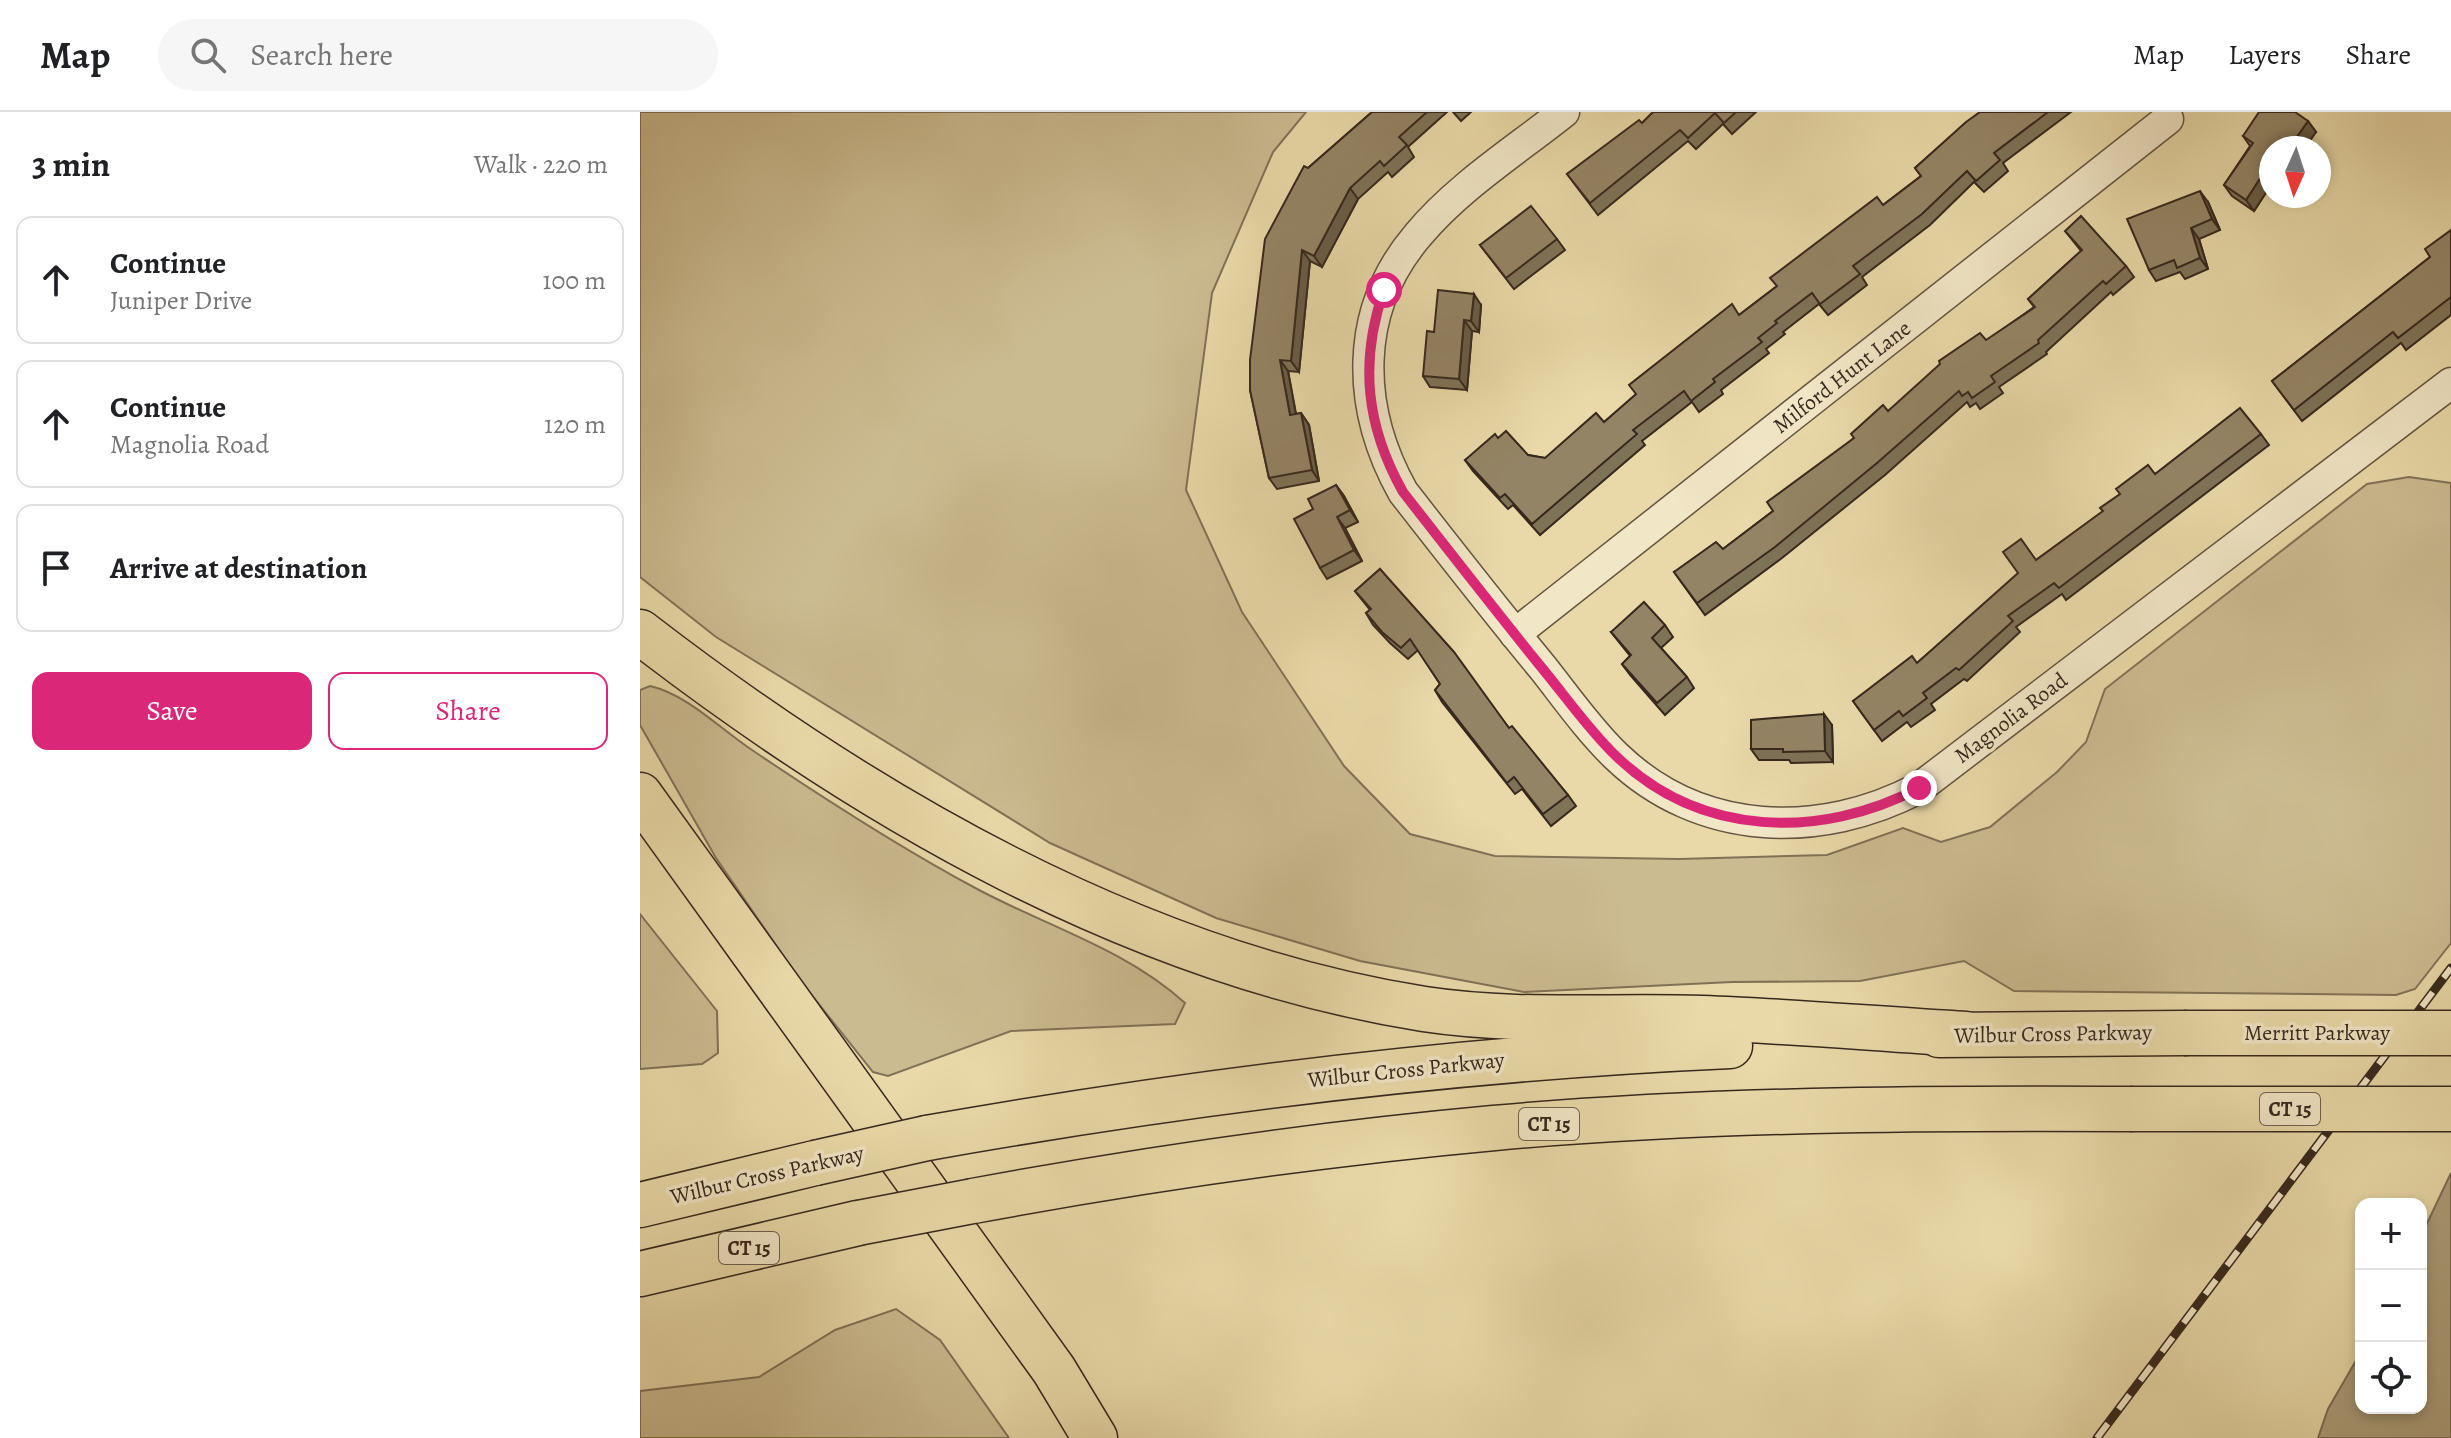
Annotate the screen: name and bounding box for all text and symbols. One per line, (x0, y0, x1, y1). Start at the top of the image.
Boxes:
search box (158, 19, 718, 91)
text: Map (40, 29, 110, 81)
icon: search (186, 33, 230, 77)
text: Search here (250, 35, 393, 75)
text: Map (2133, 36, 2184, 74)
text: Layers (2228, 36, 2301, 74)
text: Share (2345, 36, 2411, 74)
north arrow (2259, 136, 2331, 208)
text: 3 min (32, 141, 110, 188)
text: Walk · 220 m (474, 147, 608, 182)
text: Continue (110, 243, 226, 283)
icon: ahead (34, 258, 78, 302)
text: 100 m (543, 263, 606, 298)
route start (1366, 272, 1402, 308)
text: Juniper Drive (110, 283, 252, 318)
street label: Milford Hunt Lane (1767, 314, 1917, 440)
text: Continue (110, 387, 226, 427)
icon: ahead (34, 402, 78, 446)
text: 120 m (544, 407, 606, 442)
text: Magnolia Road (110, 427, 269, 462)
icon: arrive (34, 546, 78, 590)
text: Arrive at destination (110, 548, 367, 588)
street label: Magnolia Road (1948, 665, 2074, 771)
button: Save (32, 672, 312, 750)
button: Share (328, 672, 608, 750)
route end (1901, 770, 1937, 806)
street label: Wilbur Cross Parkway (1953, 1017, 2152, 1051)
street label: Merritt Parkway (2244, 1018, 2390, 1048)
street label: Wilbur Cross Parkway (1305, 1045, 1506, 1095)
road number: CT 15 (2260, 1093, 2320, 1125)
road number: CT 15 (1519, 1108, 1579, 1140)
street label: Wilbur Cross Parkway (666, 1138, 867, 1212)
map controls (2355, 1198, 2427, 1414)
button: + (2355, 1198, 2427, 1270)
road number: CT 15 (719, 1232, 779, 1264)
button: − (2355, 1270, 2427, 1342)
button: locate (2355, 1342, 2427, 1414)

